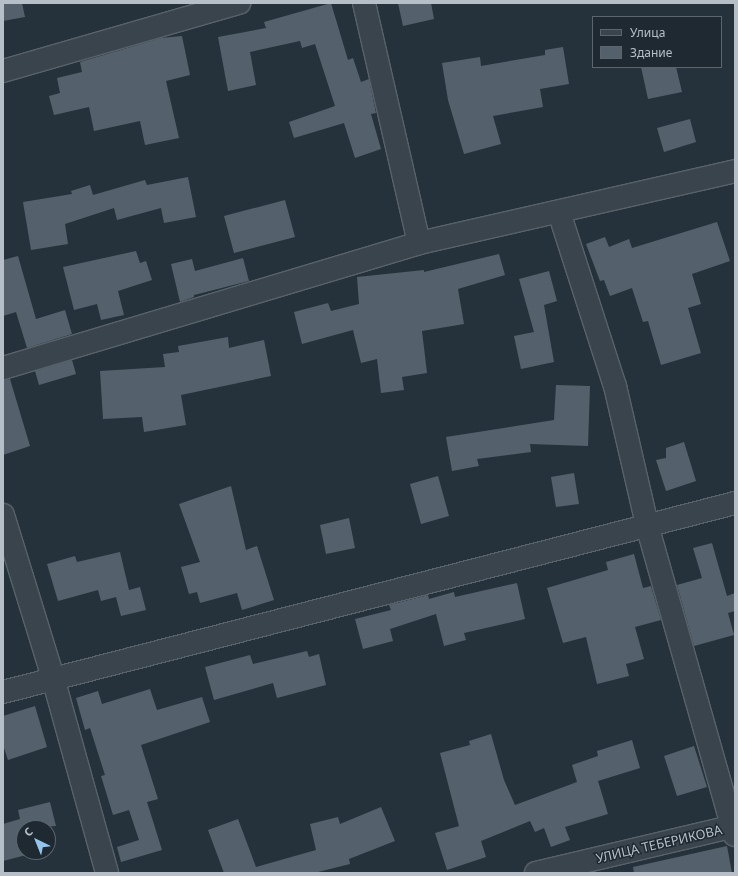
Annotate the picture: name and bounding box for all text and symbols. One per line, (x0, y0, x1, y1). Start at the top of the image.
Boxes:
legend (592, 16, 722, 68)
text: Улица (630, 24, 665, 41)
text: Здание (630, 44, 672, 61)
north arrow (16, 820, 56, 860)
street label: УЛИЦА ТЕБЕРИКОВА (594, 822, 724, 866)
text: С (20, 824, 36, 840)

